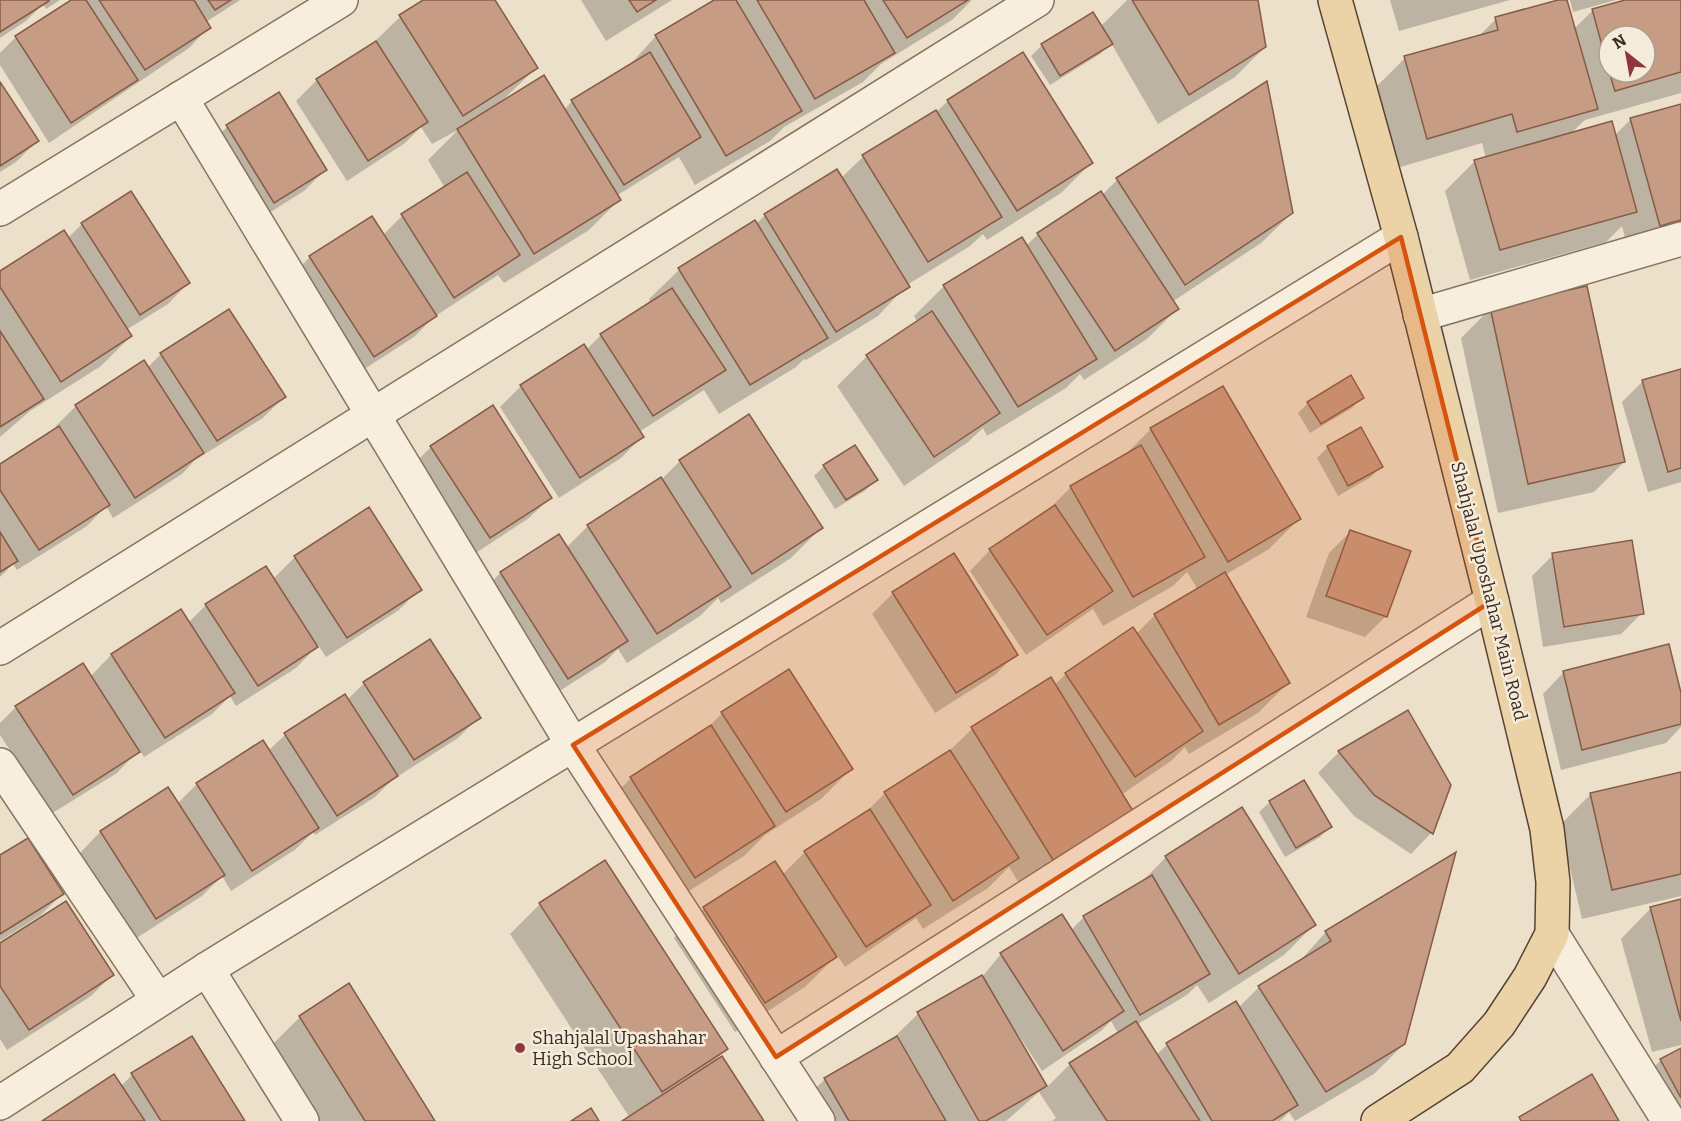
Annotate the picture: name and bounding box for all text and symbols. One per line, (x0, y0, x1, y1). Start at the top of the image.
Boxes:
north arrow (1597, 24, 1657, 84)
text: N (1609, 30, 1630, 53)
street label: Shahjalal Uposhahar Main Road (1446, 459, 1532, 723)
place label: Shahjalal Upashahar High School (532, 1027, 706, 1070)
marker: Shahjalal Upashahar High School (513, 1041, 527, 1055)

